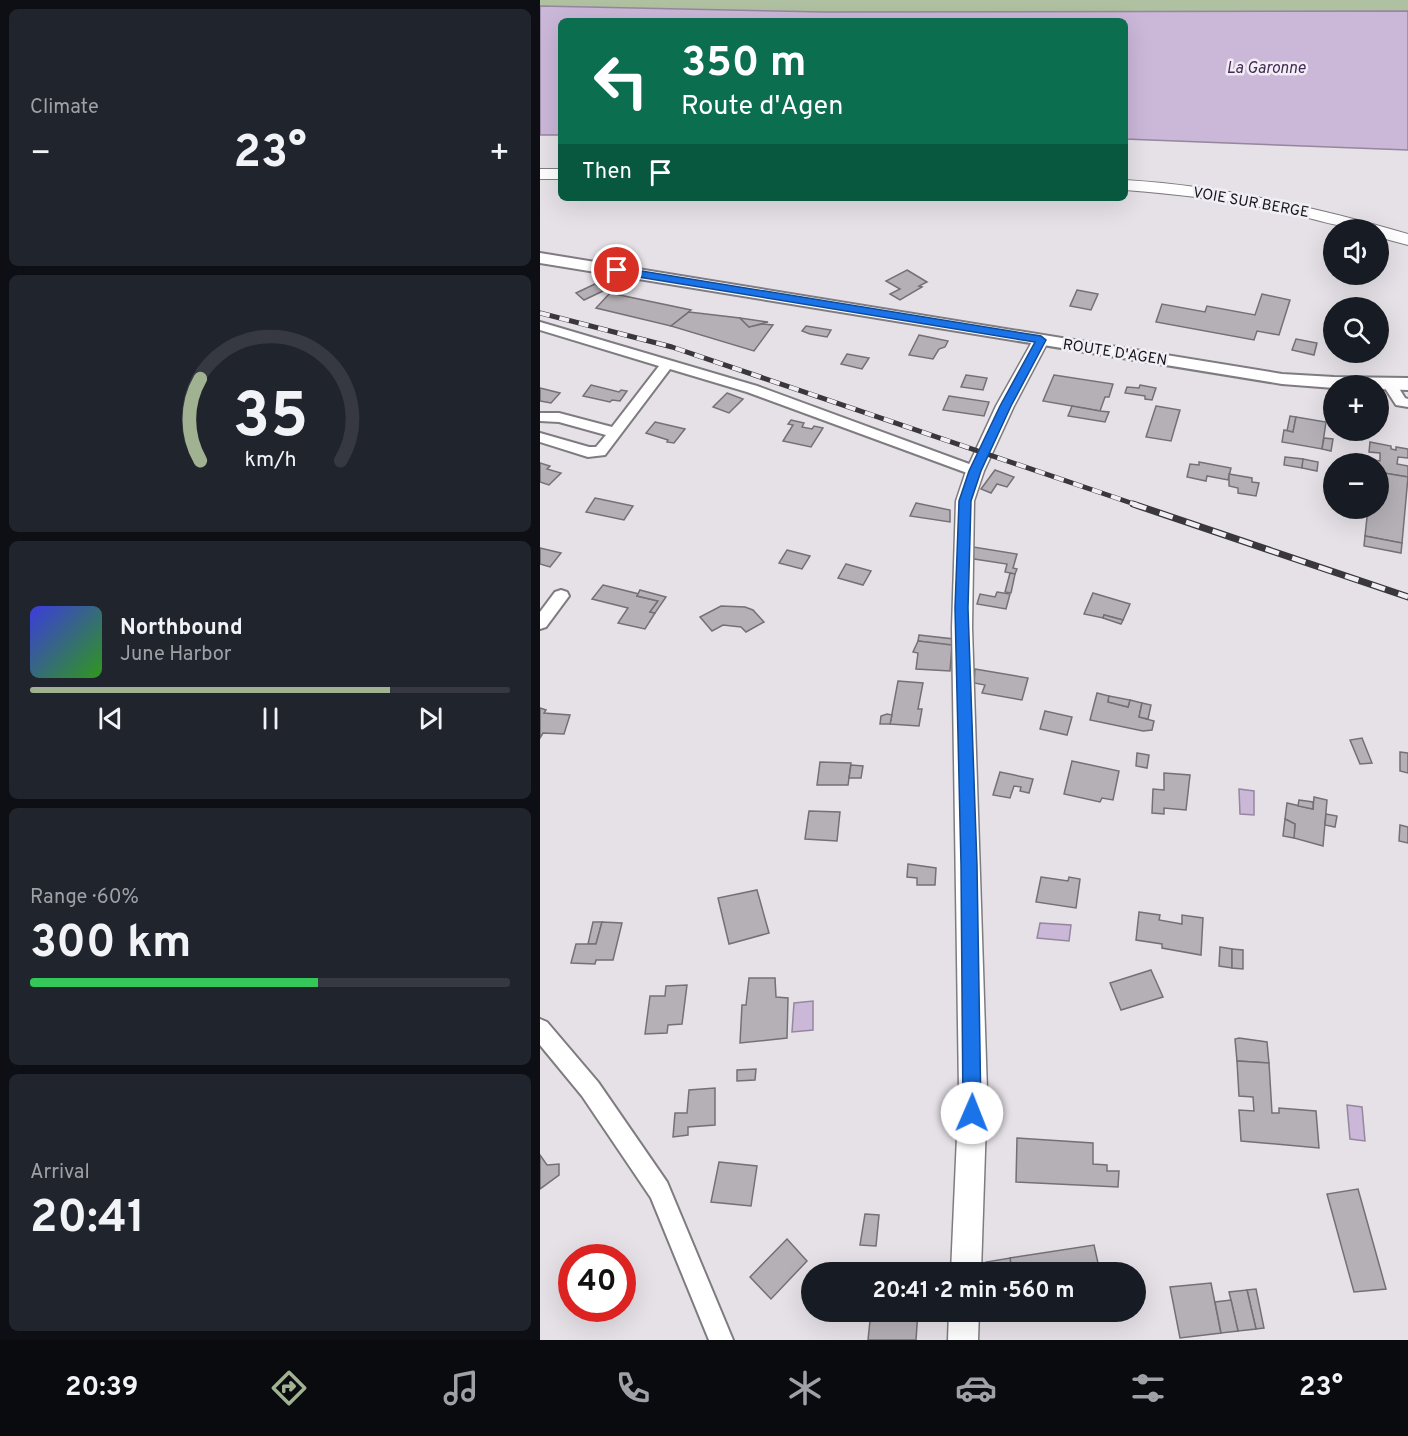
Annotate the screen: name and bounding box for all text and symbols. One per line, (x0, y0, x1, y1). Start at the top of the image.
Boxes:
text: 350 m (681, 38, 807, 91)
icon: left (582, 42, 660, 120)
water label: La Garonne (1226, 59, 1306, 79)
text: Route d'Agen (681, 90, 843, 124)
text: Climate (30, 95, 99, 121)
text: 23° (233, 126, 307, 183)
text: − (30, 134, 51, 176)
text: + (489, 134, 510, 176)
icon: arrive (644, 156, 677, 189)
text: Then (582, 159, 632, 186)
street label: VOIE SUR BERGE (1191, 184, 1310, 223)
map controls (1323, 219, 1389, 519)
button: sound (1323, 219, 1389, 285)
pin (591, 244, 642, 295)
icon: arrive (600, 253, 633, 286)
button: search (1323, 297, 1389, 363)
street label: ROUTE D'AGEN (1061, 336, 1168, 371)
button: + (1323, 375, 1389, 441)
text: 35 (232, 380, 308, 459)
text: km/h (244, 447, 296, 474)
button: − (1323, 453, 1389, 519)
text: Northbound (120, 615, 243, 642)
text: June Harbor (120, 642, 232, 668)
icon: previous (94, 702, 127, 735)
icon: pause (254, 702, 287, 735)
icon: next (414, 702, 447, 735)
text: Range · 60% (30, 885, 139, 911)
text: 300 km (30, 916, 192, 973)
position arrow (940, 1081, 1004, 1145)
text: Arrival (30, 1160, 90, 1186)
text: 20:41 (30, 1191, 145, 1248)
speed limit sign: 40 (558, 1244, 636, 1322)
text: 20:41 · 2 min · 560 m (873, 1278, 1074, 1305)
icon: directions (268, 1367, 310, 1409)
icon: music (440, 1367, 482, 1409)
icon: phone (612, 1367, 654, 1409)
icon: climate (784, 1367, 826, 1409)
icon: car (955, 1367, 997, 1409)
icon: filters (1127, 1367, 1169, 1409)
text: 20:39 (65, 1371, 138, 1405)
text: 23° (1299, 1371, 1343, 1405)

